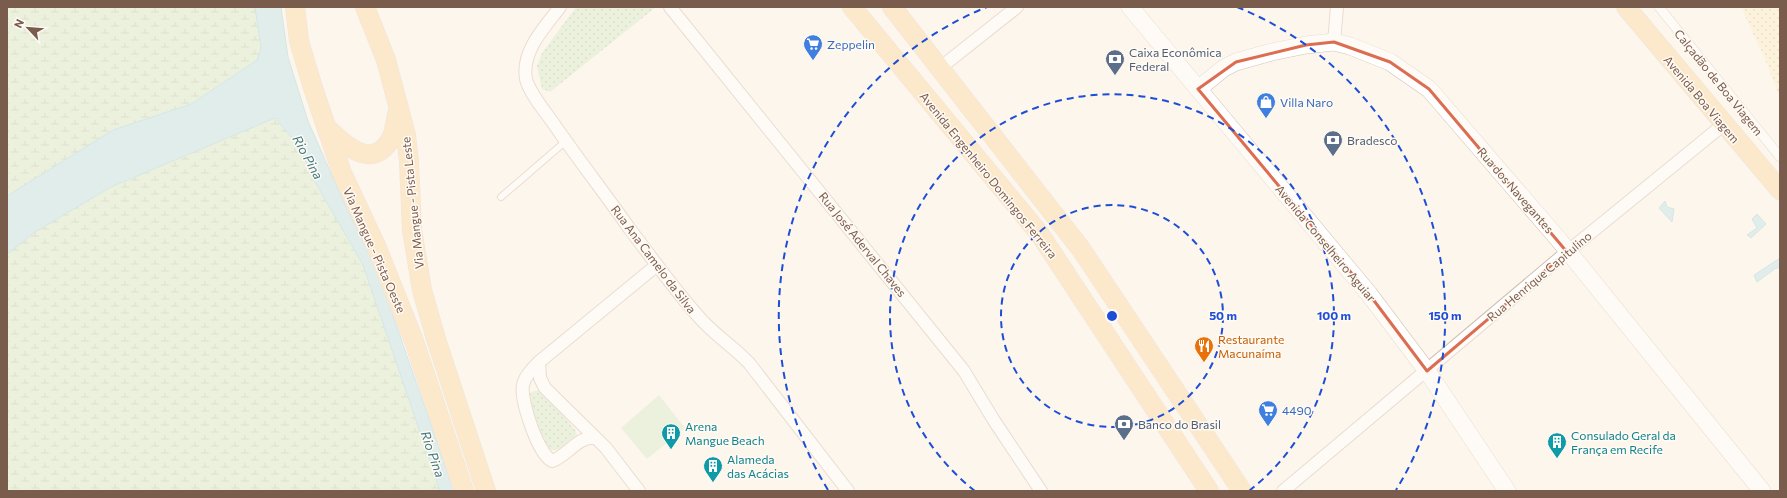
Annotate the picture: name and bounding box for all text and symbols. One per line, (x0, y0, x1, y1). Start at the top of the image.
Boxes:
north arrow (8, 8, 48, 48)
text: N (11, 17, 26, 30)
street label: Calçadão de Boa Viagem (1672, 26, 1766, 138)
supermarket icon: Zeppelin (802, 33, 824, 61)
place label: Zeppelin (827, 37, 875, 51)
place label: Caixa Econômica Federal (1129, 45, 1222, 73)
bank icon: Caixa Econômica Federal (1104, 48, 1126, 76)
street label: Avenida Boa Viagem (1661, 52, 1743, 146)
street label: Avenida Engenheiro Domingos Ferreira (918, 89, 1060, 261)
shop icon: Villa Naro (1255, 91, 1277, 119)
place label: Villa Naro (1280, 95, 1333, 109)
bank icon: Bradesco (1322, 129, 1344, 157)
water label: Rio Pina (289, 132, 327, 182)
place label: Bradesco (1347, 133, 1398, 147)
street label: Via Mangue - Pista Leste (398, 136, 426, 270)
street label: Rua dos Navegantes (1475, 144, 1557, 236)
street label: Avenida Conselheiro Aguiar (1273, 182, 1379, 304)
street label: Via Mangue - Pista Oeste (341, 185, 409, 315)
street label: Rua José Aderval Chaves (816, 189, 910, 300)
street label: Rua Ana Camelo da Silva (609, 202, 699, 316)
street label: Rua Henrique Capitulino (1484, 228, 1594, 324)
text: 50 m (1209, 308, 1237, 322)
text: 100 m (1317, 308, 1351, 322)
text: 150 m (1428, 308, 1462, 322)
centre of rings (1105, 309, 1119, 323)
place label: Restaurante Macunaíma (1218, 332, 1284, 360)
restaurant icon: Restaurante Macunaíma (1193, 335, 1215, 363)
supermarket icon: 4490 (1257, 399, 1279, 427)
place label: 4490 (1282, 403, 1312, 417)
bank icon: Banco do Brasil (1113, 413, 1135, 441)
place label: Banco do Brasil (1138, 417, 1221, 431)
place label: Arena Mangue Beach (685, 419, 765, 447)
building icon: Arena Mangue Beach (660, 422, 682, 450)
place label: Consulado Geral da França em Recife (1571, 428, 1676, 456)
water label: Rio Pina (418, 429, 448, 480)
building icon: Consulado Geral da França em Recife (1546, 431, 1568, 459)
place label: Alameda das Acácias (727, 452, 789, 480)
building icon: Alameda das Acácias (702, 455, 724, 483)

